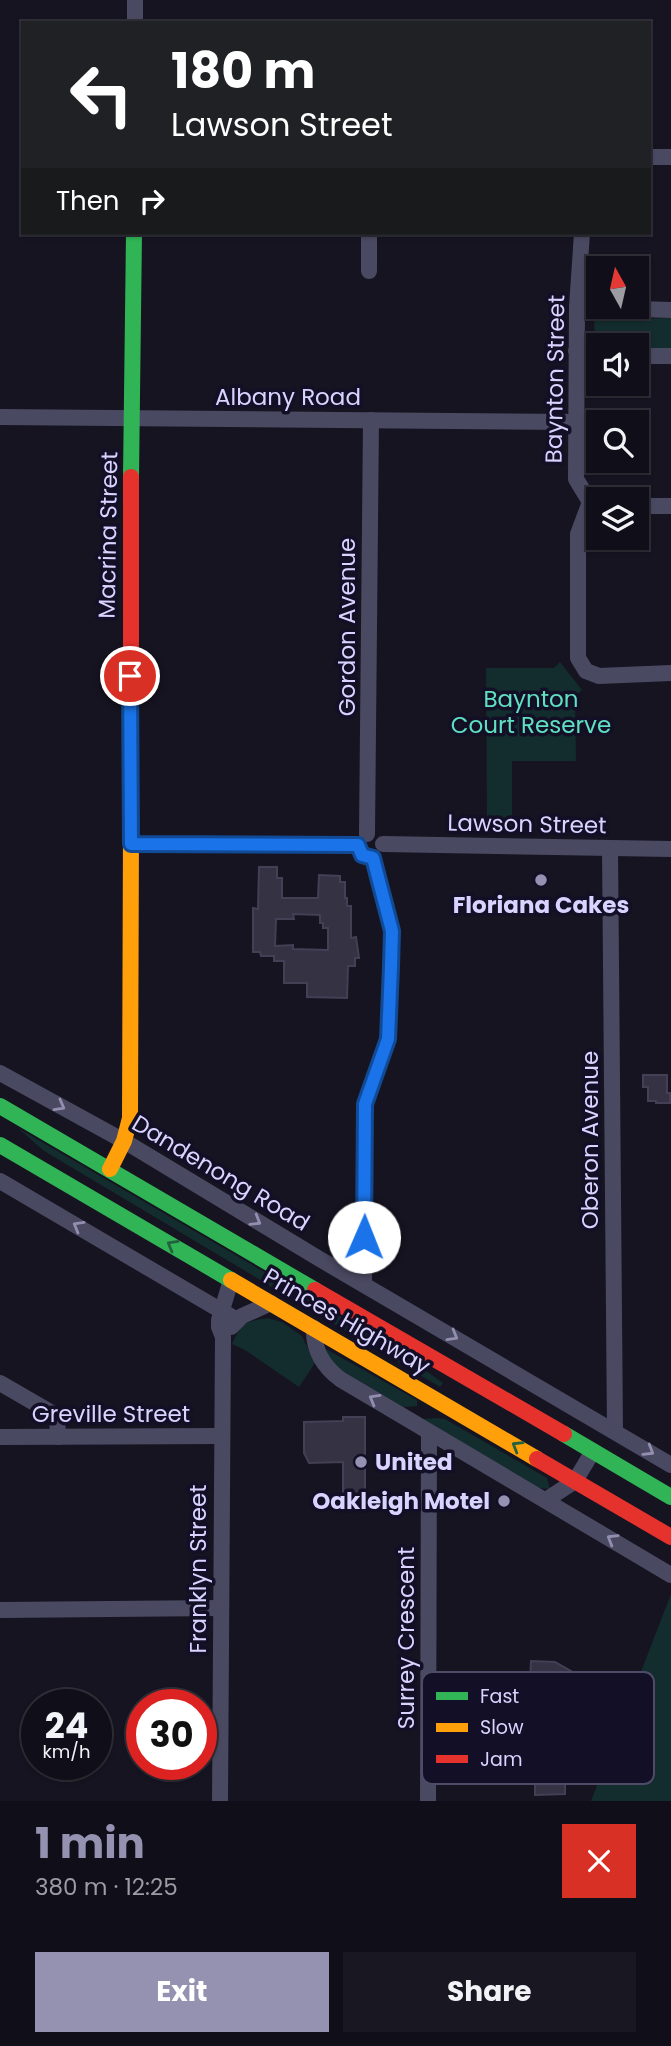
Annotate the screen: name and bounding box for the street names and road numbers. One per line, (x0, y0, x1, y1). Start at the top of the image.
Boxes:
street label: Baynton Street (538, 294, 572, 464)
street label: Albany Road (215, 381, 361, 413)
street label: Macrina Street (91, 451, 125, 619)
street label: Gordon Avenue (331, 538, 363, 716)
street label: Lawson Street (447, 807, 607, 841)
street label: Oberon Avenue (574, 1051, 606, 1229)
street label: Dandenong Road (126, 1107, 316, 1239)
street label: Princes Highway (258, 1260, 436, 1382)
street label: Greville Street (32, 1398, 190, 1430)
street label: Franklyn Street (182, 1484, 214, 1654)
street label: Surrey Crescent (390, 1547, 422, 1729)

